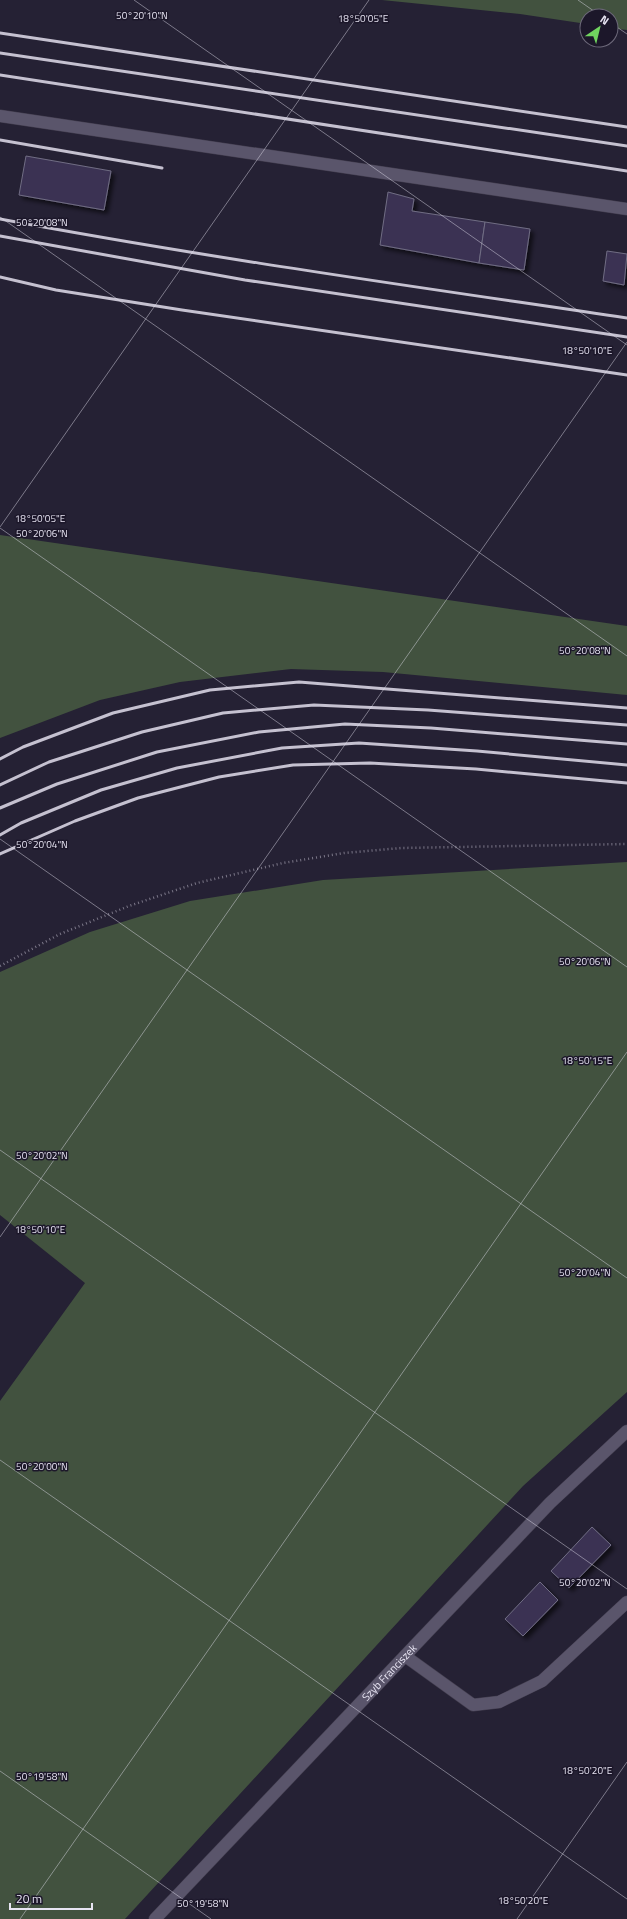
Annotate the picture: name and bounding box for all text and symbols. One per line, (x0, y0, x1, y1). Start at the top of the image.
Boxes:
text: 50°20'10"N (116, 8, 168, 23)
north arrow (579, 8, 619, 48)
text: 18°50'05"E (338, 11, 389, 26)
text: N (597, 11, 612, 29)
text: 50°20'08"N (16, 215, 68, 230)
text: 18°50'10"E (562, 343, 613, 358)
text: 18°50'05"E (15, 511, 66, 526)
text: 50°20'06"N (16, 526, 68, 541)
text: 50°20'08"N (559, 643, 611, 658)
text: 50°20'04"N (16, 837, 68, 852)
text: 50°20'06"N (559, 954, 611, 969)
text: 18°50'15"E (562, 1053, 613, 1068)
text: 50°20'02"N (16, 1148, 68, 1163)
text: 18°50'10"E (15, 1222, 66, 1237)
text: 50°20'04"N (559, 1265, 611, 1280)
text: 50°20'00"N (16, 1459, 68, 1474)
text: 50°20'02"N (559, 1575, 611, 1590)
street label: Szyb Franciszek (358, 1640, 421, 1705)
text: 18°50'20"E (562, 1763, 613, 1778)
text: 50°19'58"N (16, 1769, 68, 1784)
scale bar (10, 1885, 92, 1911)
text: 20 m (16, 1889, 42, 1908)
text: 18°50'20"E (498, 1893, 549, 1908)
text: 50°19'58"N (177, 1896, 229, 1911)

